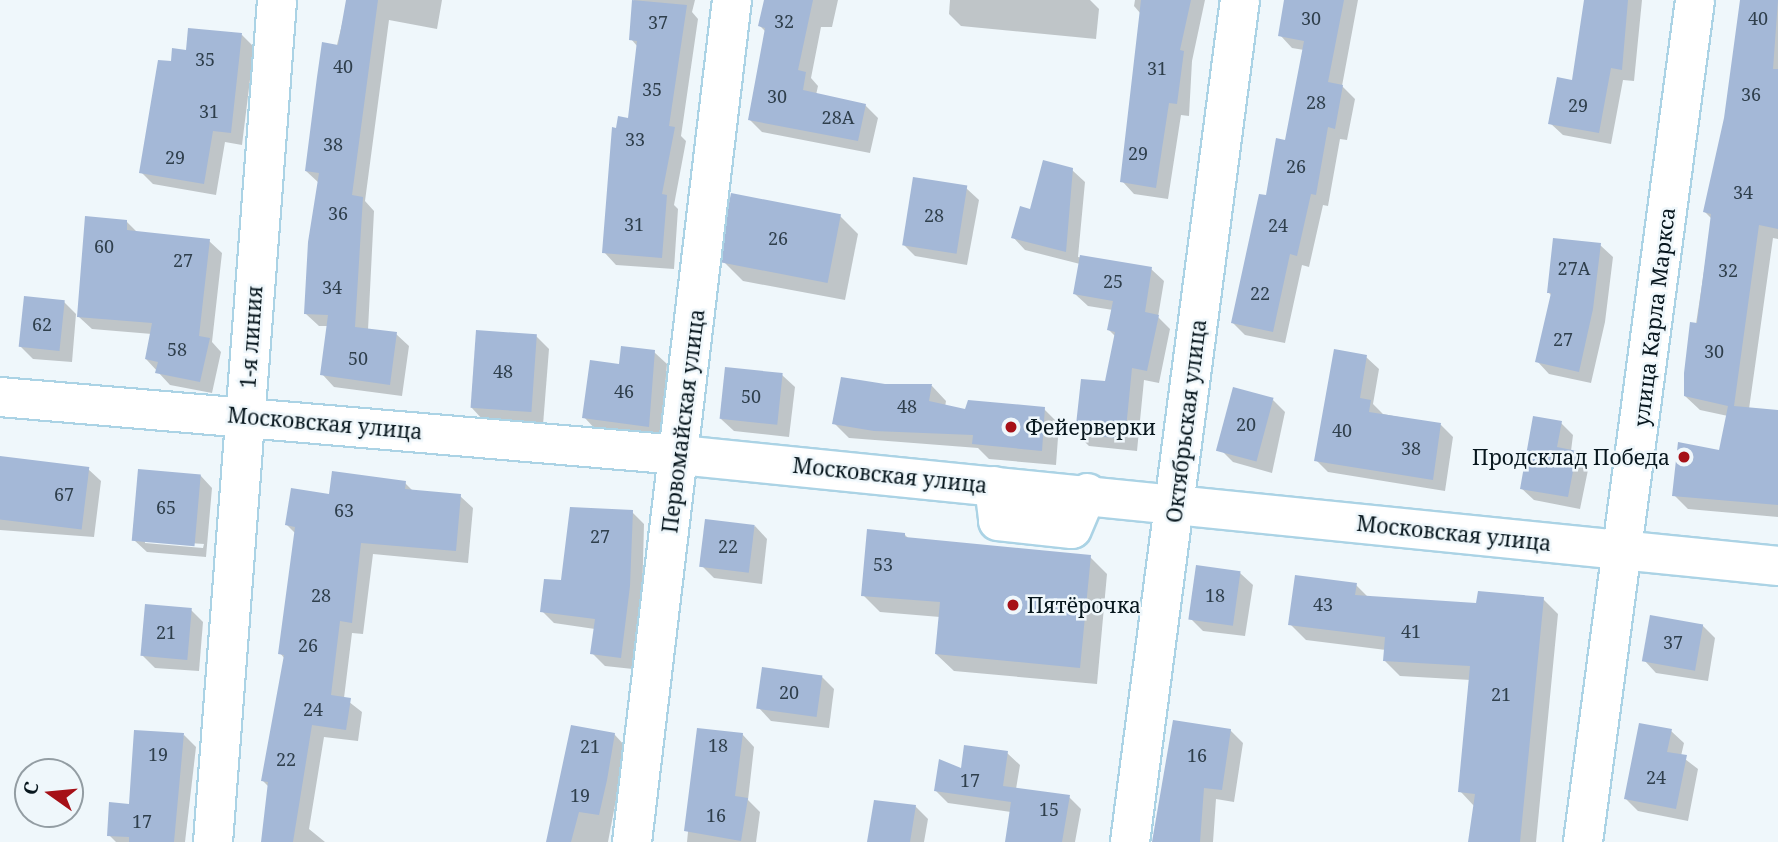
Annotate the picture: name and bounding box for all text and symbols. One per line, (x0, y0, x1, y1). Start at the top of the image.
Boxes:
house number: 30 (1301, 7, 1321, 29)
house number: 40 (1748, 7, 1768, 29)
house number: 32 (774, 10, 794, 32)
house number: 37 (648, 11, 668, 33)
house number: 35 (195, 48, 215, 70)
house number: 40 (333, 55, 353, 77)
house number: 31 (1147, 57, 1167, 79)
house number: 35 (642, 78, 662, 100)
house number: 36 (1741, 83, 1761, 105)
house number: 30 (767, 85, 787, 107)
house number: 28 (1306, 91, 1326, 113)
house number: 29 (1568, 94, 1588, 116)
house number: 31 (199, 100, 219, 122)
house number: 28А (822, 106, 854, 128)
house number: 33 (625, 128, 645, 150)
house number: 38 (323, 133, 343, 155)
house number: 29 (1128, 142, 1148, 164)
house number: 29 (165, 146, 185, 168)
house number: 26 (1286, 155, 1306, 177)
house number: 34 (1733, 181, 1753, 203)
house number: 36 (328, 202, 348, 224)
house number: 28 (924, 204, 944, 226)
street label: улица Карла Маркса (1628, 206, 1680, 428)
house number: 31 (624, 213, 644, 235)
house number: 24 (1268, 214, 1288, 236)
house number: 26 (768, 227, 788, 249)
house number: 60 (94, 235, 114, 257)
house number: 27 (173, 249, 193, 271)
house number: 27А (1558, 257, 1590, 279)
house number: 32 (1718, 259, 1738, 281)
house number: 25 (1103, 270, 1123, 292)
house number: 34 (322, 276, 342, 298)
house number: 22 (1250, 282, 1270, 304)
street label: 1-я линия (235, 285, 267, 389)
street label: Первомайская улица (657, 308, 709, 534)
house number: 62 (32, 313, 52, 335)
street label: Октябрьская улица (1161, 318, 1211, 524)
house number: 27 (1553, 328, 1573, 350)
house number: 58 (167, 338, 187, 360)
house number: 30 (1704, 340, 1724, 362)
house number: 50 (348, 347, 368, 369)
house number: 48 (493, 360, 513, 382)
house number: 46 (614, 380, 634, 402)
house number: 50 (741, 385, 761, 407)
house number: 48 (897, 395, 917, 417)
street label: Московская улица (226, 402, 424, 444)
house number: 20 (1236, 413, 1256, 435)
place label: Фейерверки (1025, 414, 1156, 440)
marker: Фейерверки (1003, 419, 1019, 435)
house number: 40 (1332, 419, 1352, 441)
house number: 38 (1401, 437, 1421, 459)
place label: Продсклад Победа (1472, 444, 1670, 470)
marker: Продсклад Победа (1676, 449, 1692, 465)
street label: Московская улица (791, 452, 989, 498)
house number: 67 (54, 483, 74, 505)
house number: 65 (156, 496, 176, 518)
house number: 63 (334, 499, 354, 521)
street label: Московская улица (1355, 510, 1553, 556)
house number: 27 (590, 525, 610, 547)
house number: 22 (718, 535, 738, 557)
house number: 53 (873, 553, 893, 575)
house number: 28 (311, 584, 331, 606)
house number: 18 (1205, 584, 1225, 606)
place label: Пятёрочка (1027, 592, 1141, 618)
house number: 43 (1313, 593, 1333, 615)
marker: Пятёрочка (1005, 597, 1021, 613)
house number: 41 (1401, 620, 1421, 642)
house number: 21 (156, 621, 176, 643)
house number: 37 (1663, 631, 1683, 653)
house number: 26 (298, 634, 318, 656)
house number: 20 (779, 681, 799, 703)
house number: 21 (1491, 683, 1511, 705)
house number: 24 (303, 698, 323, 720)
house number: 18 (708, 734, 728, 756)
house number: 21 (580, 735, 600, 757)
house number: 19 (148, 743, 168, 765)
house number: 16 (1187, 744, 1207, 766)
house number: 22 (276, 748, 296, 770)
north arrow (14, 758, 84, 828)
house number: 24 (1646, 766, 1666, 788)
house number: 17 (960, 769, 980, 791)
text: С (16, 779, 45, 797)
house number: 19 (570, 784, 590, 806)
house number: 15 (1039, 798, 1059, 820)
house number: 16 (706, 804, 726, 826)
house number: 17 (132, 810, 152, 832)

